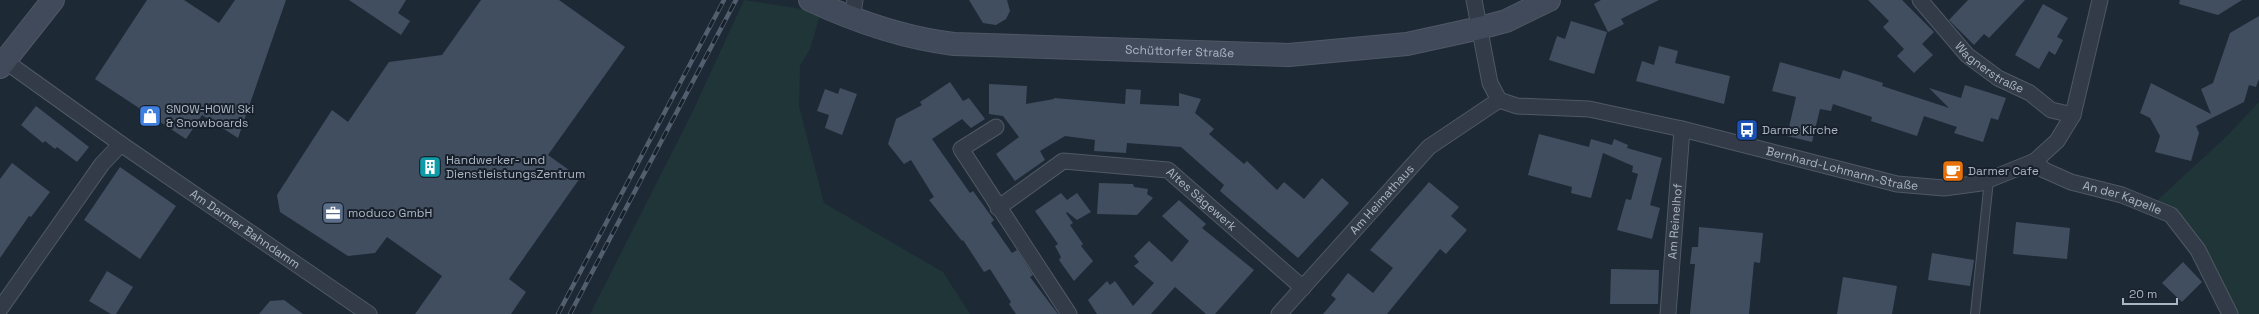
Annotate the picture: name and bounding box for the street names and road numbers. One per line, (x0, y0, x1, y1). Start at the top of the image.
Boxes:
street label: Wagnerstraße (1951, 38, 2026, 97)
street label: Schüttorfer Straße (1125, 42, 1234, 61)
street label: Bernhard-Lohmann-Straße (1764, 143, 1919, 194)
street label: Am Heimathaus (1346, 161, 1418, 238)
street label: Altes Sägewerk (1163, 164, 1241, 235)
street label: An der Kapelle (2081, 177, 2164, 218)
street label: Am Reinelhof (1664, 183, 1686, 260)
street label: Am Darmer Bahndamm (187, 186, 303, 272)

